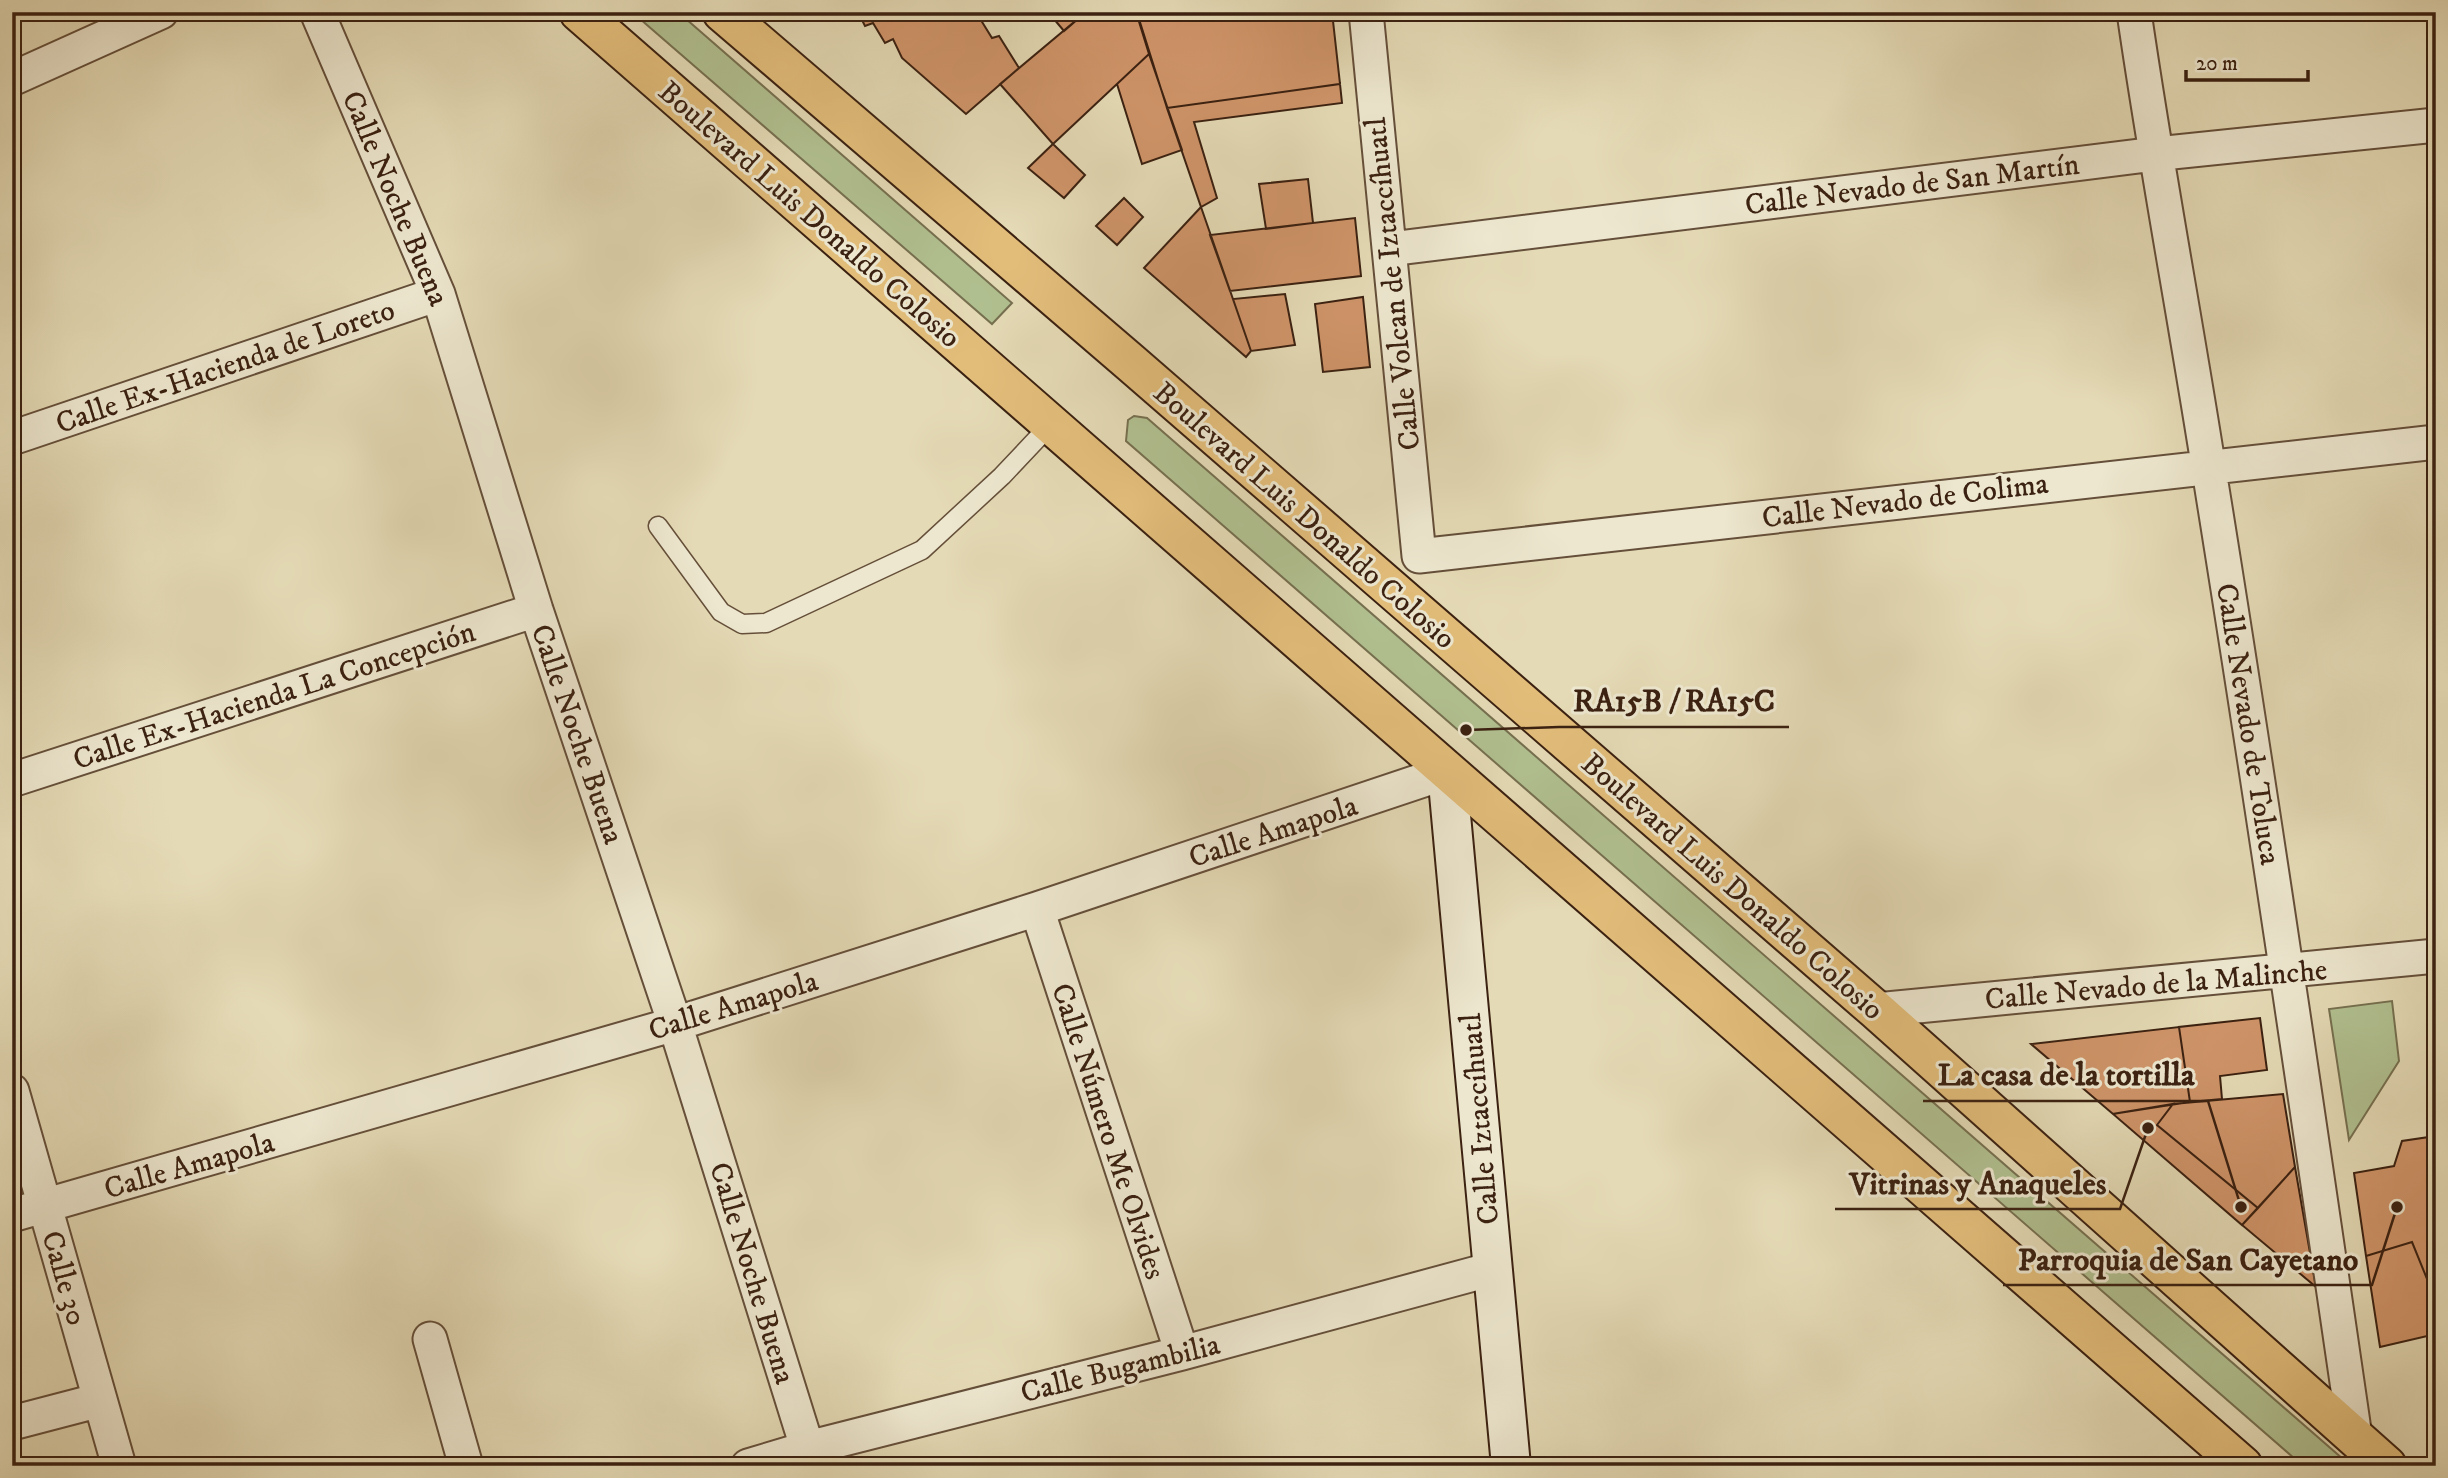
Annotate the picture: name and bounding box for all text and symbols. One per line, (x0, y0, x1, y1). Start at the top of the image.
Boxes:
scale bar (2186, 38, 2308, 82)
text: 20 m (2196, 51, 2238, 77)
street label: Boulevard Luis Donaldo Colosio (650, 74, 968, 357)
street label: Calle Noche Buena (333, 86, 457, 312)
street label: Calle Volcan de Iztaccíhuatl (1358, 116, 1429, 452)
street label: Calle Nevado de San Martín (1743, 147, 2082, 224)
street label: Calle Ex-Hacienda de Loreto (51, 292, 400, 443)
street label: Boulevard Luis Donaldo Colosio (1145, 375, 1463, 658)
street label: Calle Nevado de Colima (1760, 466, 2051, 537)
street label: Calle Nevado de Toluca (2207, 581, 2288, 868)
street label: Calle Ex-Hacienda La Concepción (69, 614, 480, 779)
street label: Calle Noche Buena (522, 620, 632, 849)
callout: RA15B / RA15C (1559, 674, 1789, 727)
text: RA15B / RA15C (1573, 682, 1775, 722)
street label: Boulevard Luis Donaldo Colosio (1573, 746, 1891, 1029)
street label: Calle Amapola (1184, 788, 1363, 877)
street label: Calle Nevado de la Malinche (1983, 952, 2329, 1019)
street label: Calle Amapola (644, 963, 823, 1050)
street label: Calle Número Me Olvides (1042, 979, 1173, 1284)
street label: Calle Iztaccíhuatl (1453, 1012, 1508, 1226)
callout: La casa de la tortilla (1923, 1048, 2208, 1101)
text: La casa de la tortilla (1937, 1056, 2195, 1096)
street label: Calle Amapola (100, 1124, 279, 1208)
callout: Vitrinas y Anaqueles (1835, 1156, 2120, 1209)
street label: Calle Noche Buena (700, 1158, 803, 1389)
text: Vitrinas y Anaqueles (1847, 1165, 2107, 1205)
street label: Calle 30 (32, 1227, 95, 1330)
callout: Parroquia de San Cayetano (2003, 1232, 2372, 1285)
text: Parroquia de San Cayetano (2018, 1241, 2358, 1281)
street label: Calle Bugambilia (1017, 1327, 1224, 1412)

